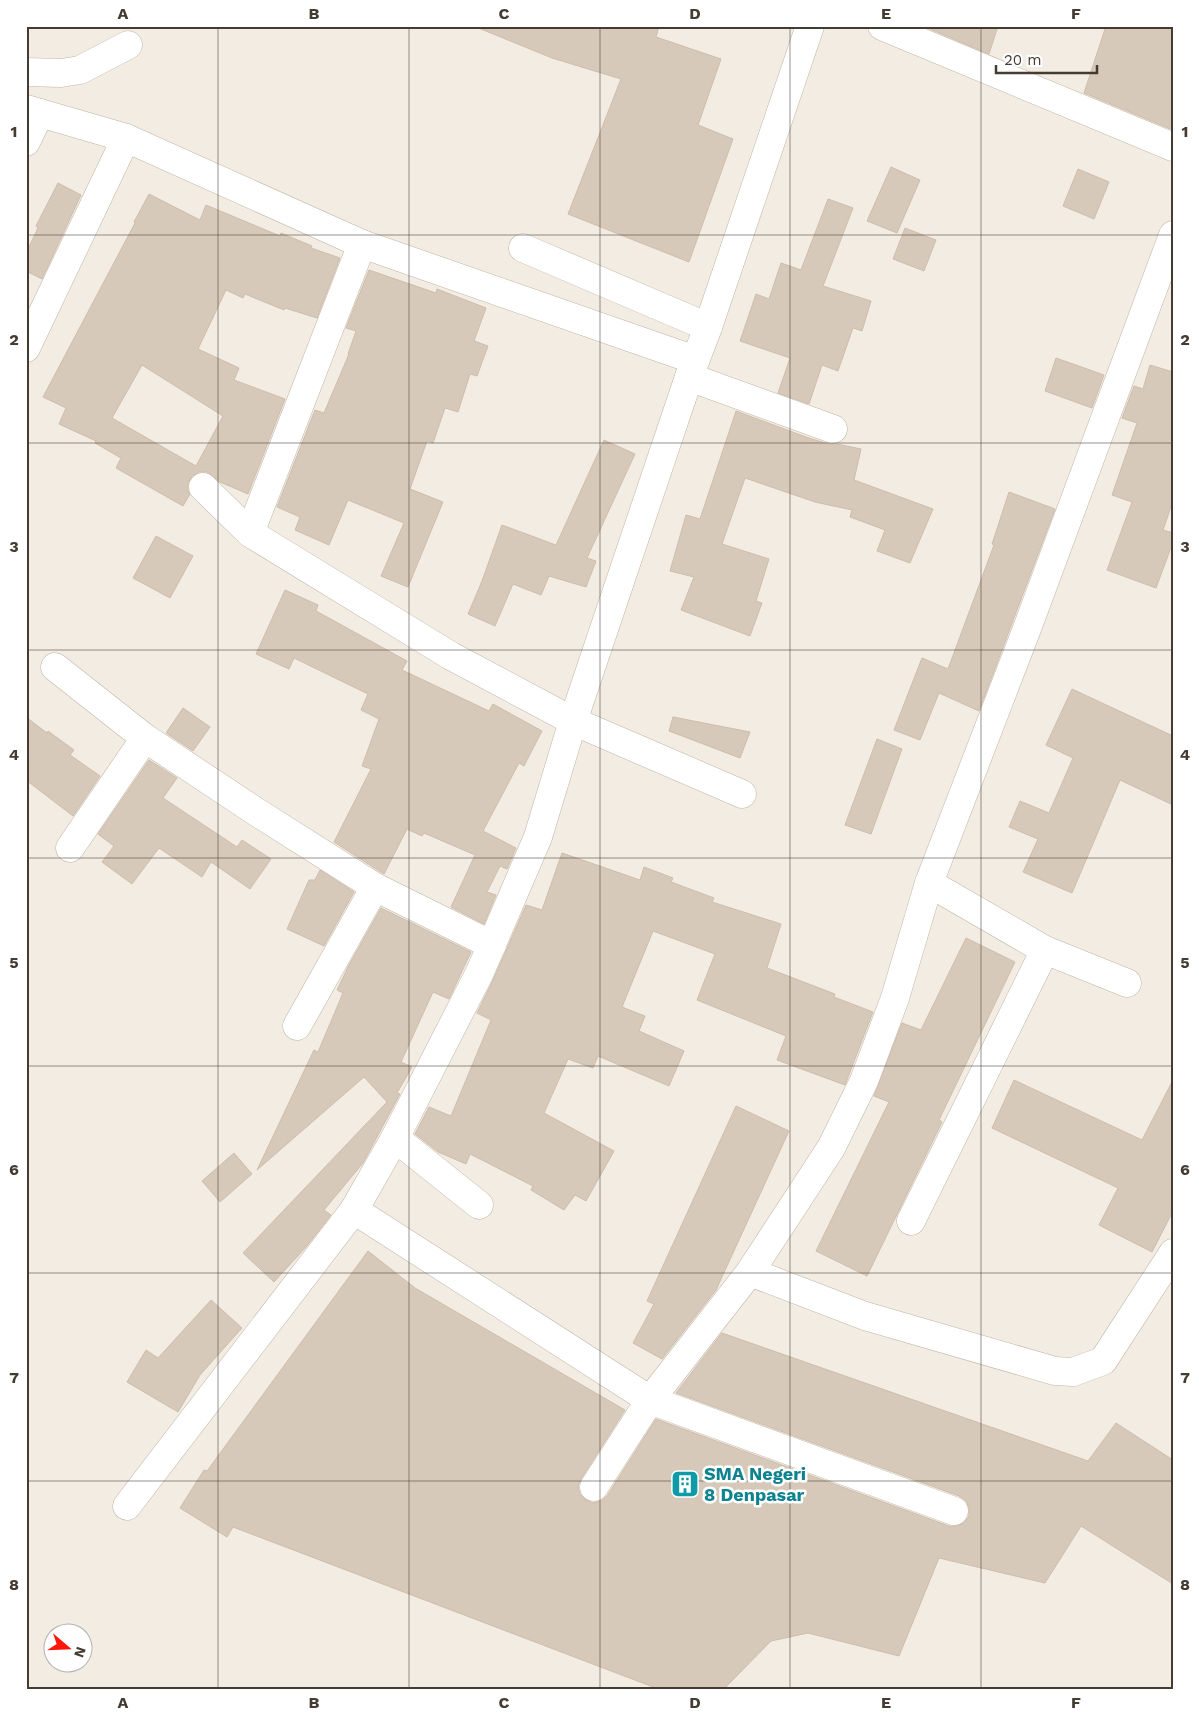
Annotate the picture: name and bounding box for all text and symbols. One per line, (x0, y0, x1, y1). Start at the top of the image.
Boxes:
text: A (118, 4, 129, 23)
text: B (309, 4, 320, 23)
text: C (499, 4, 510, 23)
text: D (689, 4, 701, 23)
text: E (881, 4, 891, 23)
text: F (1071, 4, 1081, 23)
scale bar (996, 42, 1098, 74)
text: 20 m (1004, 51, 1042, 69)
text: 1 (11, 122, 17, 141)
text: 1 (1182, 122, 1188, 141)
text: 2 (9, 330, 19, 349)
text: 2 (1180, 330, 1190, 349)
text: 3 (9, 537, 19, 556)
text: 3 (1180, 537, 1190, 556)
text: 4 (9, 745, 19, 764)
text: 4 (1180, 745, 1190, 764)
text: 5 (9, 953, 19, 972)
text: 5 (1180, 953, 1190, 972)
text: 6 (9, 1160, 19, 1179)
text: 6 (1180, 1160, 1190, 1179)
text: 7 (9, 1368, 19, 1387)
text: 7 (1180, 1368, 1190, 1387)
place label: SMA Negeri 8 Denpasar (704, 1463, 806, 1505)
building icon: SMA Negeri 8 Denpasar (670, 1469, 700, 1499)
text: 8 (9, 1575, 19, 1594)
text: 8 (1180, 1575, 1190, 1594)
north arrow (42, 1624, 92, 1674)
text: N (71, 1645, 90, 1660)
text: A (118, 1693, 129, 1712)
text: B (309, 1693, 320, 1712)
text: C (499, 1693, 510, 1712)
text: D (689, 1693, 701, 1712)
text: E (881, 1693, 891, 1712)
text: F (1071, 1693, 1081, 1712)

